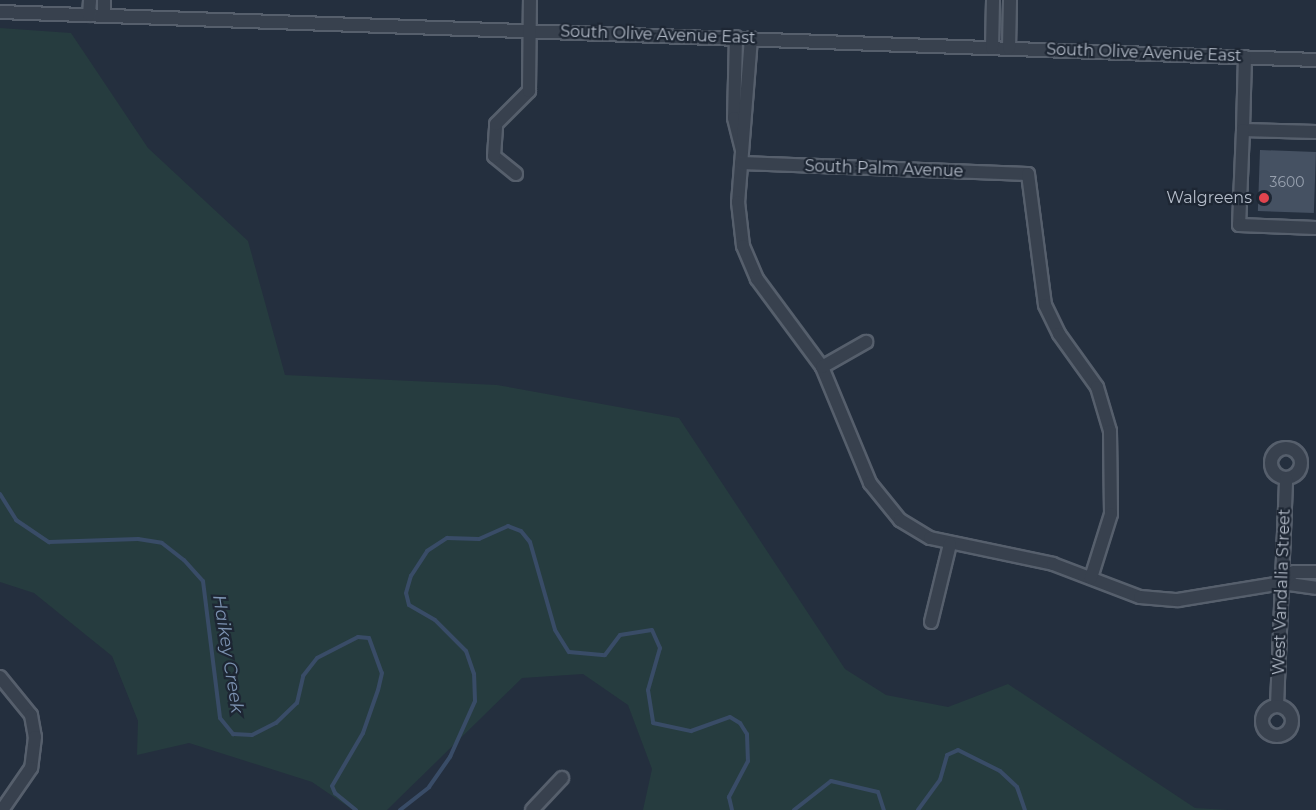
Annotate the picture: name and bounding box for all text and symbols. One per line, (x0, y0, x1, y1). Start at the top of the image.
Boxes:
street label: South Olive Avenue East (560, 22, 756, 48)
street label: South Olive Avenue East (1046, 40, 1242, 66)
street label: South Palm Avenue (804, 157, 964, 181)
house number: 3600 (1270, 174, 1304, 190)
place label: Walgreens (1166, 188, 1252, 208)
marker: Walgreens (1257, 191, 1271, 205)
street label: West Vandalia Street (1270, 508, 1294, 676)
water label: Haikey Creek (208, 593, 248, 715)

